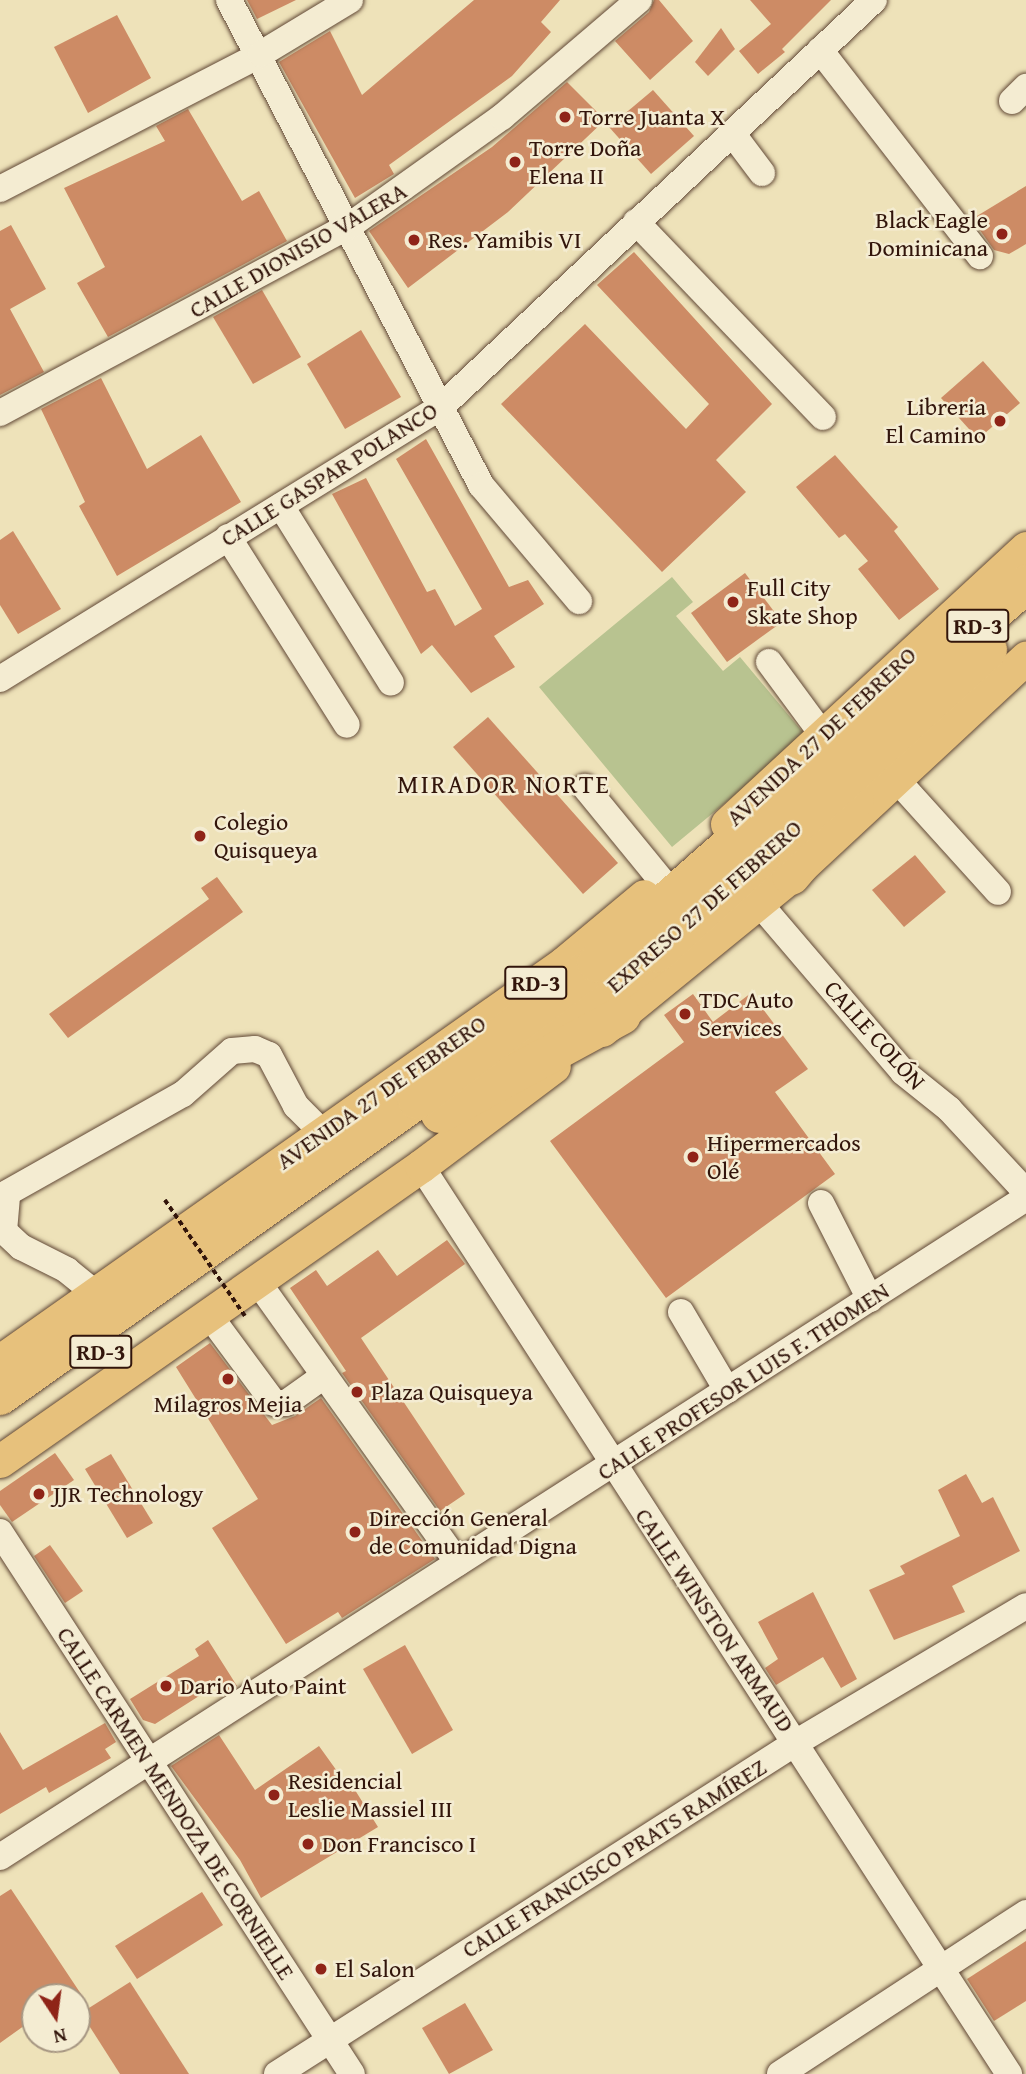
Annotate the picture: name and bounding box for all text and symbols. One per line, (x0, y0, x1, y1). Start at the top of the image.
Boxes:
place label: Torre Juanta X (579, 103, 725, 131)
marker: Torre Juanta X (557, 109, 573, 125)
place label: Torre Doña Elena II (529, 134, 641, 190)
marker: Torre Doña Elena II (507, 154, 523, 170)
street label: CALLE DIONISIO VALERA (184, 176, 412, 324)
place label: Black Eagle Dominicana (868, 206, 988, 262)
place label: Res. Yamibis VI (428, 226, 581, 254)
marker: Black Eagle Dominicana (994, 226, 1010, 242)
marker: Res. Yamibis VI (406, 232, 422, 248)
place label: Libreria El Camino (885, 393, 986, 449)
street label: CALLE GASPAR POLANCO (215, 395, 443, 553)
marker: Libreria El Camino (992, 413, 1008, 429)
place label: Full City Skate Shop (747, 574, 858, 630)
marker: Full City Skate Shop (725, 594, 741, 610)
road number: RD-3 (945, 606, 1011, 646)
street label: AVENIDA 27 DE FEBRERO (720, 640, 922, 832)
district label: MIRADOR NORTE (399, 768, 609, 800)
place label: Colegio Quisqueya (214, 808, 318, 864)
street label: EXPRESO 27 DE FEBRERO (600, 813, 808, 999)
marker: Colegio Quisqueya (192, 828, 208, 844)
road number: RD-3 (503, 964, 569, 1002)
street label: CALLE COLÓN (818, 974, 932, 1096)
place label: TDC Auto Services (699, 986, 794, 1042)
marker: TDC Auto Services (677, 1006, 693, 1022)
street label: AVENIDA 27 DE FEBRERO (271, 1009, 491, 1175)
place label: Hipermercados Olé (707, 1129, 861, 1185)
marker: Hipermercados Olé (685, 1149, 701, 1165)
street label: CALLE PROFESOR LUIS F. THOMEN (592, 1276, 894, 1486)
road number: RD-3 (68, 1332, 134, 1372)
marker: Milagros Mejia (220, 1371, 236, 1387)
place label: Plaza Quisqueya (371, 1378, 533, 1406)
marker: Plaza Quisqueya (349, 1384, 365, 1400)
place label: Milagros Mejia (154, 1390, 302, 1418)
place label: JJR Technology (53, 1480, 203, 1508)
marker: JJR Technology (31, 1486, 47, 1502)
street label: CALLE WINSTON ARMAUD (629, 1503, 801, 1737)
place label: Dirección General de Comunidad Digna (369, 1504, 577, 1560)
marker: Dirección General de Comunidad Digna (347, 1524, 363, 1540)
street label: CALLE CARMEN MENDOZA DE CORNIELLE (51, 1621, 301, 1985)
place label: Dario Auto Paint (180, 1672, 347, 1700)
marker: Dario Auto Paint (158, 1678, 174, 1694)
street label: CALLE FRANCISCO PRATS RAMÍREZ (457, 1752, 771, 1964)
place label: Residencial Leslie Massiel III (288, 1767, 453, 1823)
marker: Residencial Leslie Massiel III (266, 1787, 282, 1803)
place label: Don Francisco I (322, 1830, 476, 1858)
marker: Don Francisco I (300, 1836, 316, 1852)
place label: El Salon (335, 1955, 415, 1983)
marker: El Salon (313, 1961, 329, 1977)
north arrow (21, 1983, 91, 2053)
text: N (51, 2021, 70, 2052)

